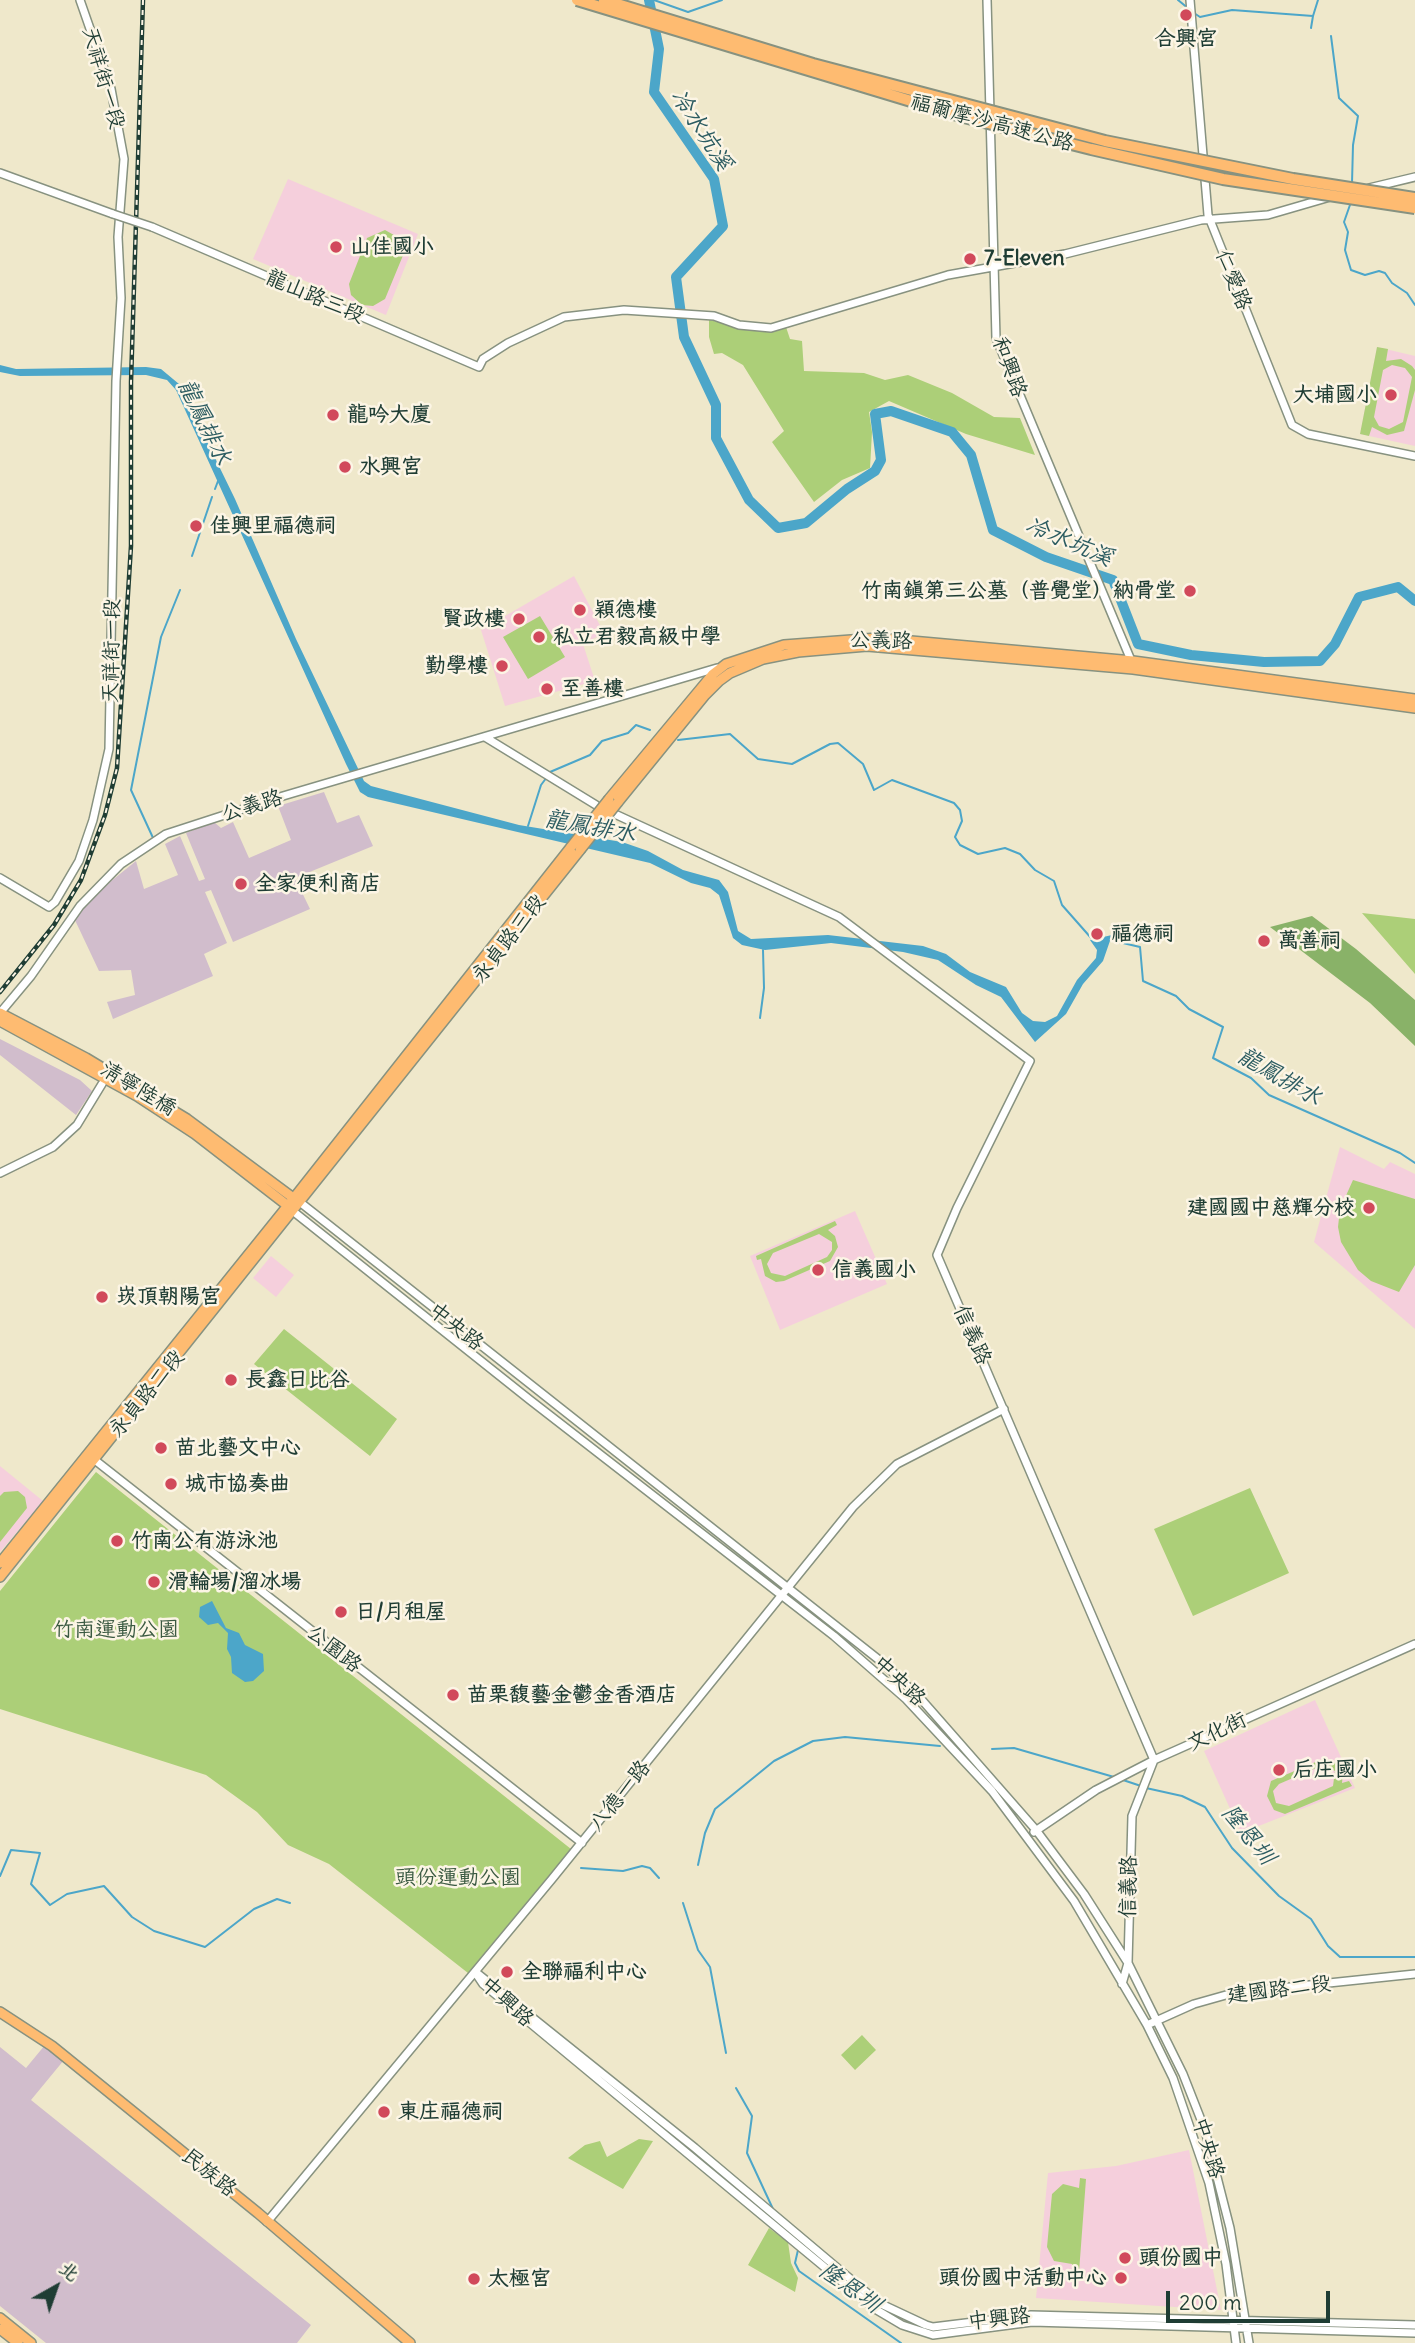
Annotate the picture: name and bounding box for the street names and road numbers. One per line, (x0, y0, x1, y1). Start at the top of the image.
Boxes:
street label: 天祥街一段 (76, 24, 130, 132)
street label: 福爾摩沙高速公路 (908, 89, 1076, 157)
street label: 仁愛路 (1210, 246, 1256, 314)
street label: 龍山路三段 (262, 265, 368, 329)
street label: 和興路 (986, 333, 1032, 401)
street label: 天祥街一段 (98, 598, 126, 704)
street label: 公義路 (849, 627, 913, 655)
street label: 公義路 (218, 785, 286, 827)
street label: 永貞路三段 (467, 890, 551, 988)
street label: 清寧陸橋 (96, 1057, 180, 1121)
street label: 中央路 (423, 1298, 489, 1356)
street label: 信義路 (948, 1301, 996, 1369)
street label: 永貞路二段 (104, 1345, 190, 1443)
street label: 公園路 (301, 1620, 367, 1678)
street label: 中央路 (867, 1650, 931, 1712)
street label: 文化街 (1183, 1707, 1251, 1757)
street label: 八德一路 (584, 1755, 656, 1837)
street label: 信義路 (1116, 1855, 1142, 1919)
street label: 建國路二段 (1225, 1971, 1333, 2009)
street label: 中興路 (475, 1972, 539, 2032)
street label: 中央路 (1187, 2114, 1229, 2182)
street label: 民族路 (177, 2143, 241, 2203)
street label: 中興路 (966, 2303, 1032, 2335)

